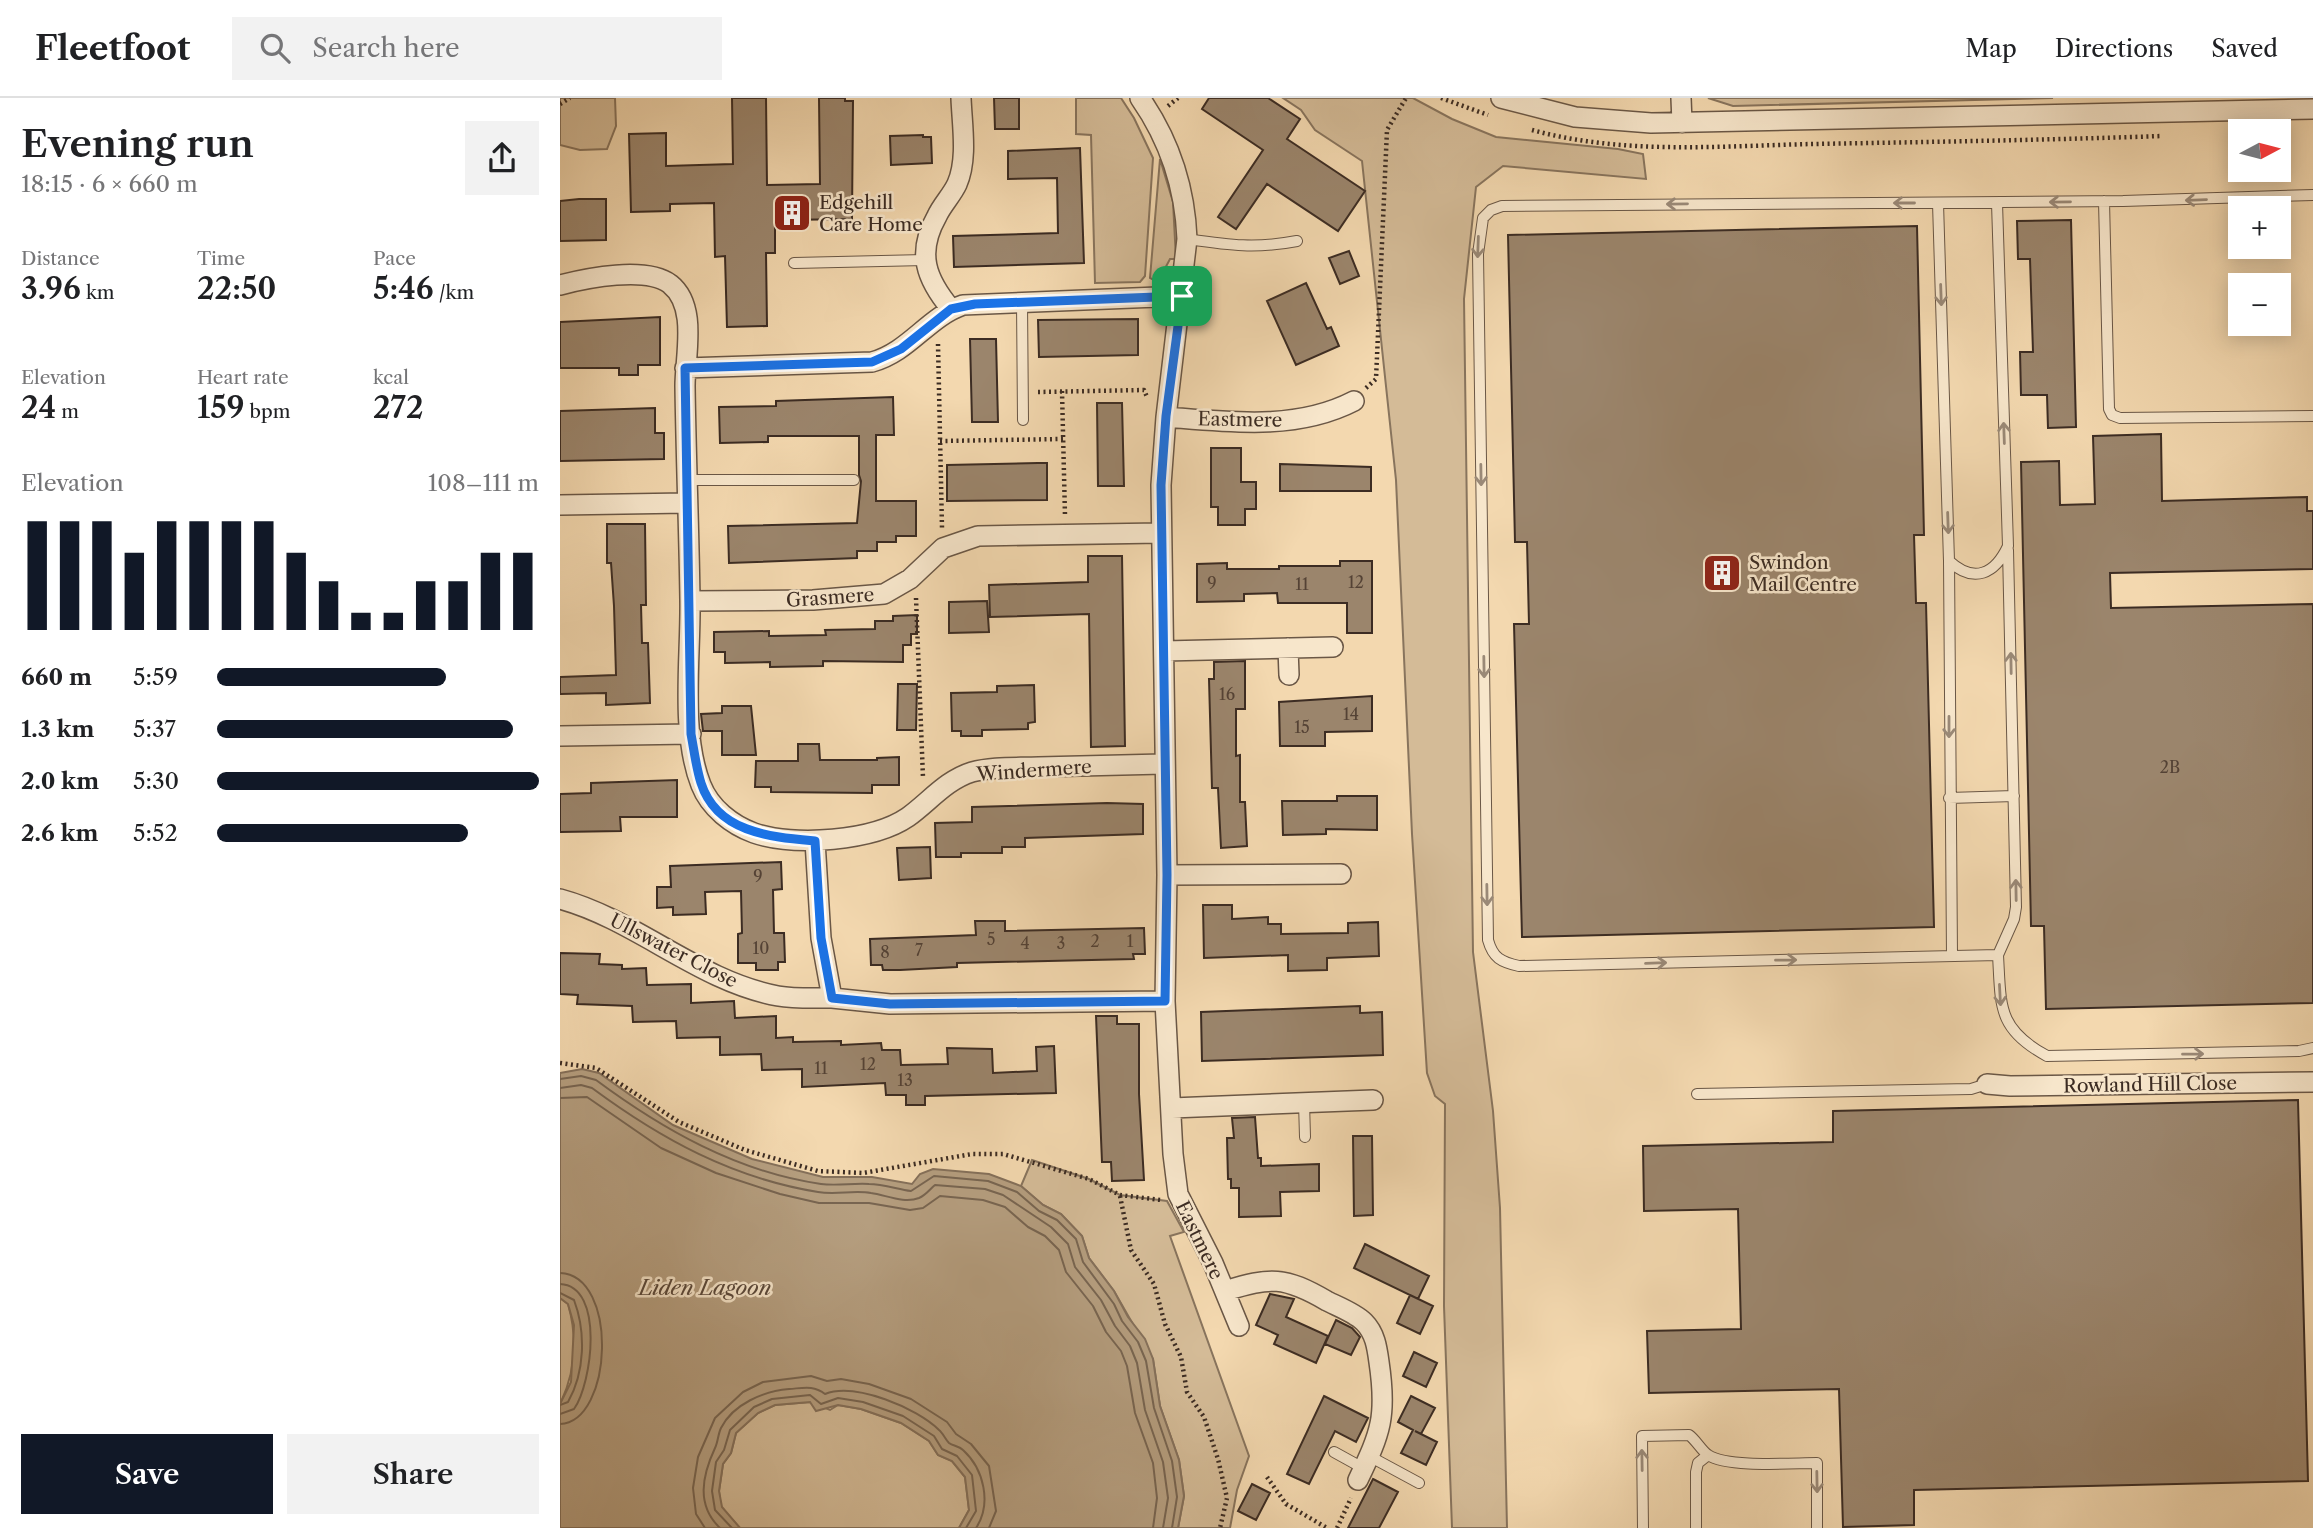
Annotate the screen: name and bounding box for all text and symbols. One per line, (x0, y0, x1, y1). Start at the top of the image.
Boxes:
search box (232, 17, 722, 80)
text: Fleetfoot (35, 28, 190, 69)
icon: search (256, 29, 294, 67)
text: Search here (312, 32, 460, 64)
text: Map (1965, 34, 2017, 63)
text: Directions (2055, 34, 2173, 63)
text: Saved (2211, 34, 2278, 63)
north arrow (2228, 119, 2291, 182)
map controls (2228, 119, 2291, 336)
text: Evening run (21, 120, 254, 167)
button: share (465, 121, 539, 195)
text: 18:15 · 6 × 660 m (21, 170, 198, 198)
place label: Edgehill Care Home (819, 191, 923, 236)
building icon: Edgehill Care Home (771, 192, 813, 234)
one-way arrow (2185, 193, 2208, 206)
one-way arrow (2049, 195, 2072, 209)
one-way arrow (1893, 196, 1916, 210)
button: + (2228, 196, 2291, 259)
one-way arrow (1665, 197, 1688, 211)
one-way arrow (1472, 235, 1485, 258)
text: Distance (21, 247, 100, 270)
text: Time (197, 247, 245, 270)
text: Pace (373, 247, 416, 270)
pin (1152, 266, 1212, 326)
text: 3.96 (21, 270, 81, 307)
text: 22:50 (197, 270, 276, 307)
text: 5:46 (373, 270, 434, 307)
button: − (2228, 273, 2291, 336)
icon: arrive (1163, 277, 1201, 315)
text: km (81, 281, 115, 304)
text: /km (434, 281, 474, 304)
one-way arrow (1934, 284, 1947, 307)
text: Elevation (21, 366, 106, 389)
text: Heart rate (197, 366, 289, 389)
text: kcal (373, 366, 409, 389)
text: 24 (21, 389, 56, 426)
text: 159 (197, 389, 244, 426)
text: 272 (373, 389, 424, 426)
text: m (56, 400, 79, 423)
text: bpm (244, 400, 290, 423)
street label: Eastmere (1197, 407, 1283, 432)
one-way arrow (1998, 422, 2011, 445)
one-way arrow (1474, 463, 1488, 486)
text: Elevation (21, 469, 124, 497)
text: 108–111 m (428, 469, 539, 497)
one-way arrow (1941, 511, 1954, 534)
place label: Swindon Mail Centre (1749, 551, 1857, 596)
building icon: Swindon Mail Centre (1701, 552, 1743, 594)
house number: 12 (1348, 572, 1364, 592)
house number: 9 (1207, 573, 1217, 593)
house number: 11 (1295, 574, 1309, 594)
street label: Grasmere (785, 583, 875, 612)
one-way arrow (2004, 652, 2017, 675)
one-way arrow (1477, 656, 1490, 679)
text: 660 m (21, 663, 92, 691)
text: 5:59 (133, 663, 178, 691)
house number: 16 (1219, 684, 1235, 704)
house number: 14 (1343, 704, 1359, 724)
text: 1.3 km (21, 715, 95, 743)
text: 5:37 (133, 715, 176, 743)
one-way arrow (1942, 715, 1956, 738)
house number: 15 (1294, 717, 1310, 737)
street label: Windermere (975, 755, 1092, 786)
house number: 2B (2160, 757, 2180, 777)
text: 2.0 km (21, 767, 99, 795)
text: 5:30 (133, 767, 179, 795)
text: 2.6 km (21, 819, 99, 847)
text: 5:52 (133, 819, 178, 847)
house number: 9 (753, 866, 763, 886)
one-way arrow (2009, 879, 2023, 902)
one-way arrow (1480, 883, 1494, 906)
street label: Ullswater Close (606, 908, 741, 993)
house number: 5 (987, 929, 995, 949)
house number: 2 (1090, 931, 1100, 951)
house number: 1 (1127, 931, 1134, 951)
house number: 4 (1020, 933, 1030, 953)
house number: 3 (1057, 933, 1065, 953)
house number: 10 (753, 938, 769, 958)
house number: 7 (915, 940, 923, 960)
house number: 8 (880, 942, 890, 962)
one-way arrow (1775, 954, 1798, 967)
one-way arrow (1645, 956, 1668, 969)
one-way arrow (1994, 983, 2007, 1006)
one-way arrow (2181, 1048, 2204, 1061)
house number: 12 (860, 1054, 876, 1074)
house number: 11 (814, 1058, 828, 1078)
house number: 13 (897, 1070, 913, 1090)
street label: Rowland Hill Close (2063, 1071, 2237, 1098)
street label: Eastmere (1171, 1197, 1228, 1283)
water label: Liden Lagoon (637, 1275, 771, 1300)
button: Save (21, 1434, 273, 1514)
button: Share (287, 1434, 539, 1514)
one-way arrow (1635, 1449, 1649, 1472)
one-way arrow (1810, 1470, 1824, 1493)

